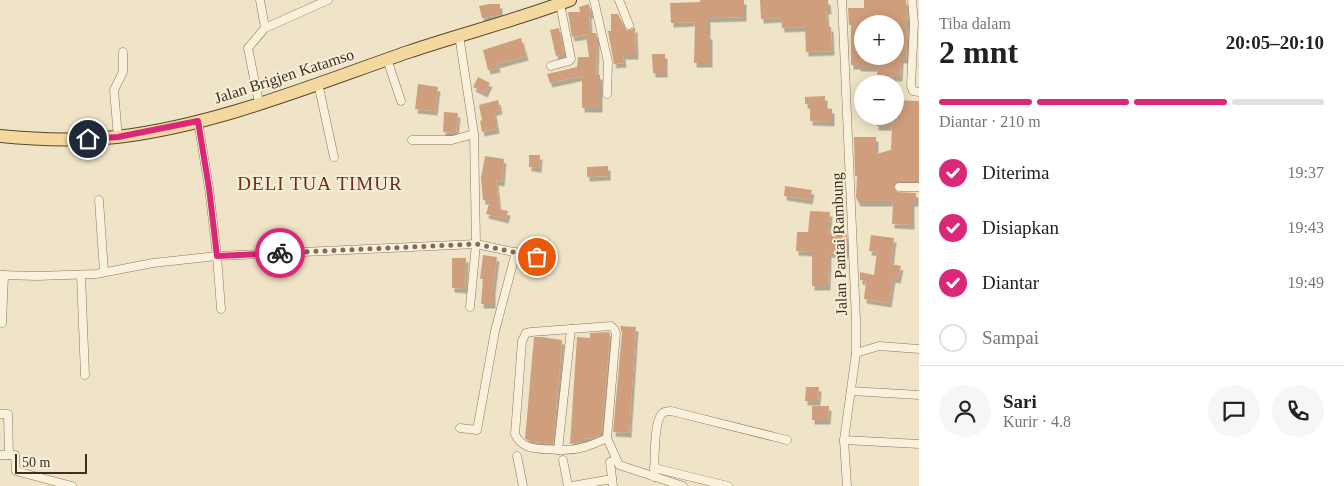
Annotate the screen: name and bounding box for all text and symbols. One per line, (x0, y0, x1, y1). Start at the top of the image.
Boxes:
map controls (854, 15, 904, 125)
button: + (854, 15, 904, 65)
text: Tiba dalam (939, 15, 1011, 32)
text: 20:05–20:10 (1226, 32, 1324, 53)
text: 2 mnt (939, 34, 1018, 70)
street label: Jalan Brigjen Katamso (212, 45, 356, 108)
button: − (854, 75, 904, 125)
text: Diantar · 210 m (939, 113, 1041, 130)
pin (67, 118, 109, 160)
icon: home (74, 125, 102, 153)
icon: check (939, 159, 967, 187)
text: Diterima (982, 162, 1050, 183)
text: 19:37 (1288, 164, 1324, 181)
street label: Jalan Pantai Rambung (828, 172, 851, 316)
district label: DELI TUA TIMUR (237, 173, 403, 194)
icon: check (939, 214, 967, 242)
text: Disiapkan (982, 217, 1059, 238)
text: 19:43 (1288, 219, 1324, 236)
courier (255, 228, 305, 278)
pin (516, 236, 558, 278)
icon: bike (266, 239, 294, 267)
icon: bag (523, 243, 551, 271)
icon: check (939, 269, 967, 297)
text: Diantar (982, 272, 1039, 293)
text: 19:49 (1288, 274, 1324, 291)
text: Sampai (982, 327, 1039, 348)
button: person (939, 385, 991, 437)
button: chat (1208, 385, 1260, 437)
button: phone (1272, 385, 1324, 437)
text: Sari (1003, 391, 1037, 412)
text: Kurir · 4.8 (1003, 413, 1071, 430)
scale bar (15, 451, 88, 474)
text: 50 m (22, 455, 50, 470)

